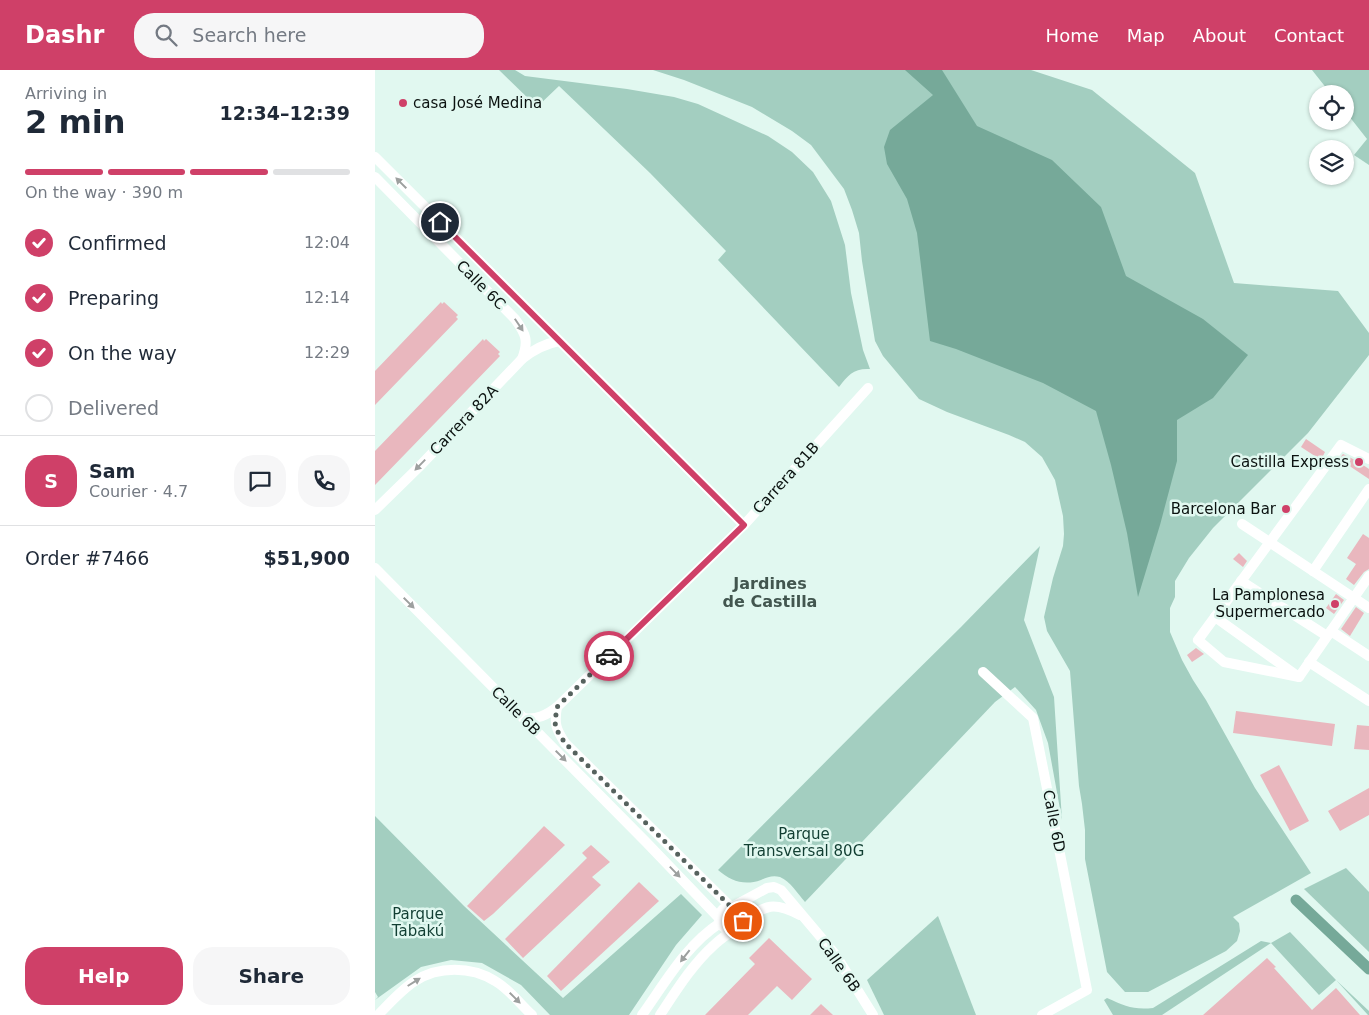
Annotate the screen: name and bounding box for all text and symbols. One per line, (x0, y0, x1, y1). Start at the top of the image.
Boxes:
search box (134, 13, 484, 58)
text: Dashr (25, 21, 104, 49)
icon: search (152, 21, 180, 49)
text: Search here (192, 24, 306, 46)
text: Home (1046, 25, 1099, 46)
text: Map (1127, 25, 1165, 46)
text: About (1193, 25, 1246, 46)
text: Contact (1274, 25, 1344, 46)
text: Arriving in (25, 84, 107, 103)
map controls (1309, 85, 1354, 185)
button: locate (1309, 85, 1354, 130)
place label: casa José Medina (413, 94, 542, 112)
marker: casa José Medina (397, 97, 409, 109)
text: 12:34–12:39 (220, 102, 350, 124)
text: 2 min (25, 103, 126, 141)
button: layers (1309, 140, 1354, 185)
one-way arrow (395, 177, 407, 189)
text: On the way · 390 m (25, 183, 183, 202)
pin (419, 201, 461, 243)
icon: home (426, 208, 454, 236)
icon: check (25, 229, 53, 257)
text: Confirmed (68, 232, 167, 254)
text: 12:04 (304, 233, 350, 252)
street label: Calle 6C (453, 257, 509, 313)
icon: check (25, 284, 53, 312)
text: Preparing (68, 287, 159, 309)
text: 12:14 (304, 288, 350, 307)
one-way arrow (514, 318, 523, 332)
icon: check (25, 339, 53, 367)
text: On the way (68, 342, 177, 364)
text: 12:29 (304, 343, 350, 362)
street label: Carrera 82A (426, 381, 502, 459)
text: Delivered (68, 397, 159, 419)
street label: Carrera 81B (749, 438, 823, 518)
place label: Castilla Express (1231, 453, 1349, 471)
button: chat (234, 455, 286, 507)
button: phone (298, 455, 350, 507)
marker: Castilla Express (1353, 456, 1365, 468)
one-way arrow (414, 459, 426, 471)
text: Sam (89, 460, 135, 482)
text: S (44, 470, 58, 492)
text: Courier · 4.7 (89, 482, 188, 501)
place label: Barcelona Bar (1171, 500, 1277, 518)
marker: Barcelona Bar (1280, 503, 1292, 515)
text: Order #7466 (25, 547, 149, 569)
text: $51,900 (263, 547, 350, 569)
district label: Jardines de Castilla (723, 574, 817, 611)
place label: La Pamplonesa Supermercado (1212, 586, 1325, 621)
one-way arrow (403, 597, 415, 609)
marker: La Pamplonesa Supermercado (1329, 598, 1341, 610)
courier (584, 631, 634, 681)
icon: car (595, 642, 623, 670)
street label: Calle 6B (488, 683, 544, 739)
one-way arrow (555, 750, 567, 762)
street label: Calle 6D (1039, 788, 1069, 854)
park label: Parque Transversal 80G (743, 825, 864, 860)
one-way arrow (669, 865, 681, 877)
pin (722, 900, 764, 942)
park label: Parque Tabakú (391, 905, 444, 940)
icon: bag (729, 907, 757, 935)
street label: Calle 6B (814, 935, 864, 995)
button: Help (25, 947, 183, 1005)
button: Share (193, 947, 350, 1005)
one-way arrow (679, 950, 690, 963)
one-way arrow (407, 978, 421, 987)
one-way arrow (508, 992, 520, 1004)

